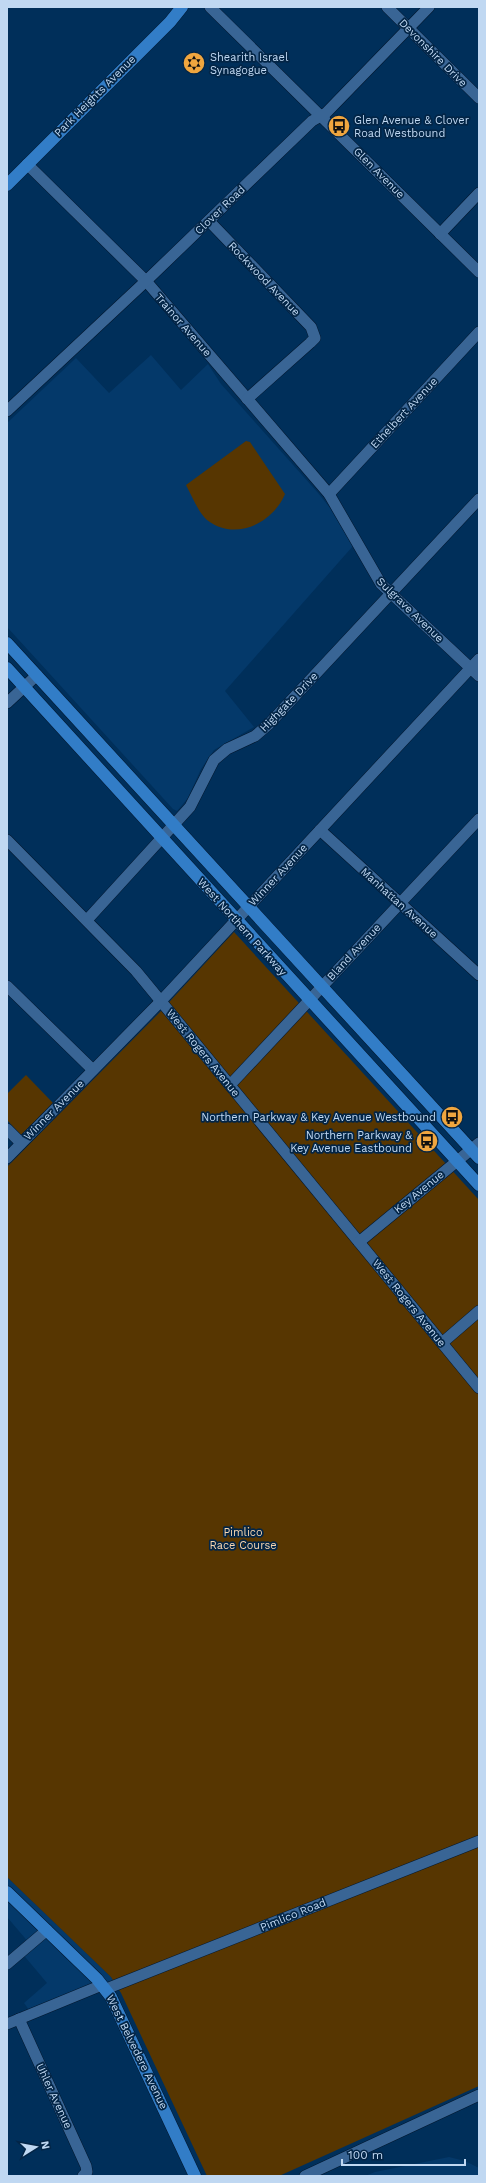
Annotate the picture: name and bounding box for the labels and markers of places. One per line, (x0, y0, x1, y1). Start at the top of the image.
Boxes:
synagogue icon: Shearith Israel Synagogue (181, 50, 207, 76)
place label: Shearith Israel Synagogue (210, 51, 289, 77)
bus stop icon: Glen Avenue & Clover Road Westbound (326, 113, 352, 139)
place label: Glen Avenue & Clover Road Westbound (354, 114, 470, 140)
bus stop icon: Northern Parkway & Key Avenue Westbound (439, 1104, 465, 1130)
place label: Northern Parkway & Key Avenue Westbound (201, 1111, 436, 1124)
bus stop icon: Northern Parkway & Key Avenue Eastbound (414, 1128, 440, 1154)
place label: Northern Parkway & Key Avenue Eastbound (290, 1129, 412, 1155)

